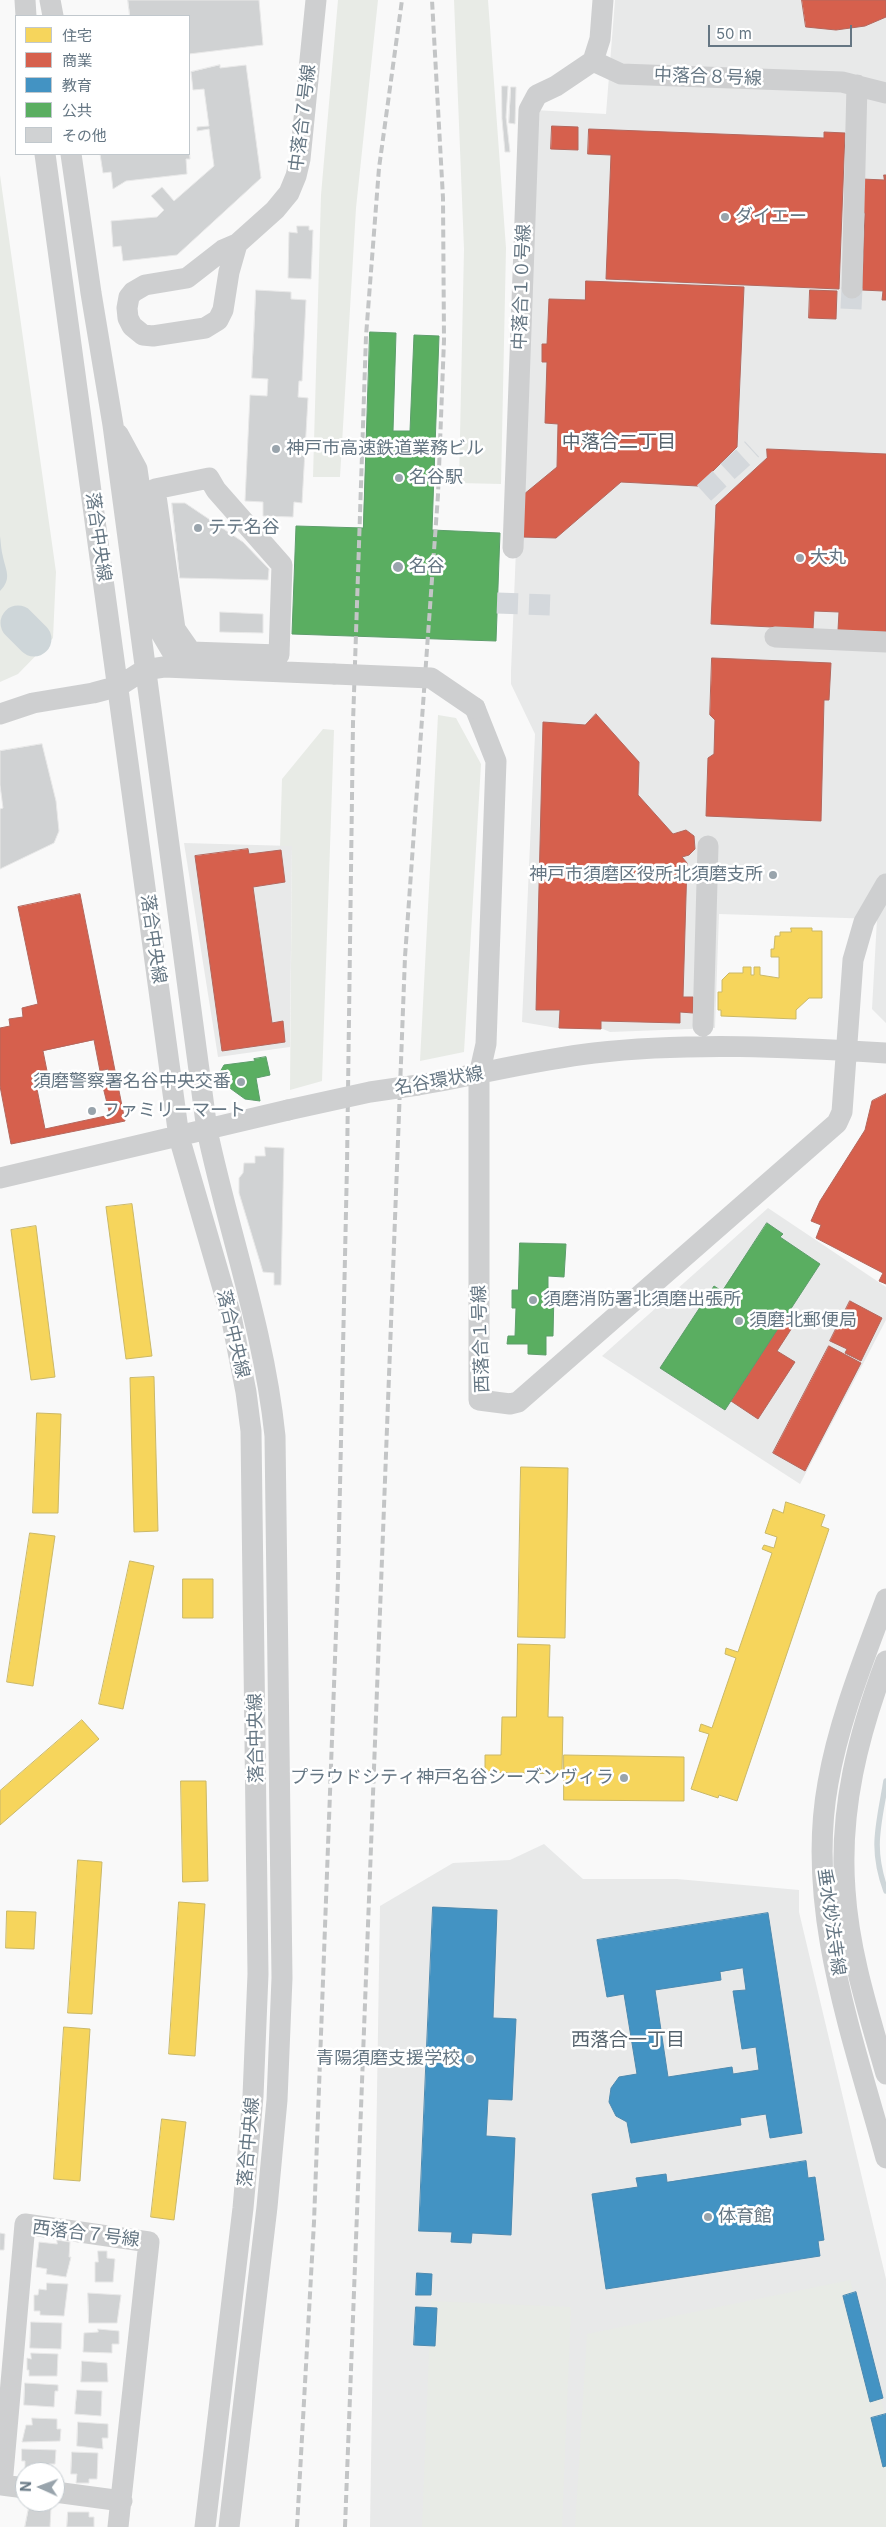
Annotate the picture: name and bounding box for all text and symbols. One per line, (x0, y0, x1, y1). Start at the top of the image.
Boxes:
legend (15, 15, 190, 155)
scale bar (711, 15, 855, 47)
text: 50 m (716, 24, 752, 43)
text: 住宅 (62, 26, 92, 45)
text: 商業 (62, 51, 92, 70)
street label: 中落合７号線 (286, 63, 320, 173)
street label: 中落合８号線 (654, 64, 762, 90)
text: 教育 (62, 76, 92, 95)
text: 公共 (62, 101, 92, 120)
text: その他 (62, 126, 107, 145)
place label: ダイエー (735, 206, 807, 228)
marker: ダイエー (719, 211, 731, 223)
street label: 中落合１０号線 (509, 224, 535, 350)
district label: 中落合二丁目 (562, 431, 676, 453)
place label: 神戸市高速鉄道業務ビル (286, 438, 484, 460)
marker: 神戸市高速鉄道業務ビル (270, 443, 282, 455)
place label: 名谷駅 (409, 467, 463, 489)
marker: 名谷駅 (393, 472, 405, 484)
street label: 落合中央線 (81, 491, 115, 583)
place label: テテ名谷 (208, 517, 280, 539)
marker: テテ名谷 (192, 522, 204, 534)
place label: 大丸 (810, 547, 846, 569)
marker: 大丸 (794, 552, 806, 564)
place label: 名谷 (409, 556, 445, 578)
marker: 名谷 (391, 560, 405, 574)
place label: 神戸市須磨区役所北須磨支所 (529, 864, 763, 886)
marker: 神戸市須磨区役所北須磨支所 (767, 869, 779, 881)
street label: 落合中央線 (136, 893, 170, 985)
street label: 名谷環状線 (393, 1063, 485, 1099)
place label: 須磨警察署名谷中央交番 (33, 1071, 231, 1093)
marker: 須磨警察署名谷中央交番 (235, 1076, 247, 1088)
place label: ファミリーマート (102, 1100, 246, 1122)
marker: ファミリーマート (86, 1105, 98, 1117)
street label: 西落合１号線 (468, 1285, 494, 1393)
street label: 落合中央線 (212, 1288, 254, 1380)
place label: 須磨消防署北須磨出張所 (543, 1289, 741, 1311)
marker: 須磨消防署北須磨出張所 (527, 1294, 539, 1306)
place label: 須磨北郵便局 (749, 1310, 857, 1332)
marker: 須磨北郵便局 (733, 1315, 745, 1327)
street label: 落合中央線 (244, 1693, 268, 1783)
place label: プラウドシティ神戸名谷シーズンヴィラ (290, 1767, 614, 1789)
marker: プラウドシティ神戸名谷シーズンヴィラ (618, 1772, 630, 1784)
street label: 垂水妙法寺線 (813, 1867, 849, 1977)
district label: 西落合一丁目 (571, 2029, 685, 2051)
place label: 青陽須磨支援学校 (316, 2048, 460, 2070)
marker: 青陽須磨支援学校 (464, 2053, 476, 2065)
street label: 落合中央線 (234, 2096, 264, 2188)
place label: 体育館 (718, 2206, 772, 2228)
marker: 体育館 (702, 2211, 714, 2223)
street label: 西落合７号線 (31, 2217, 141, 2251)
north arrow (15, 2462, 65, 2512)
text: N (17, 2481, 34, 2492)

